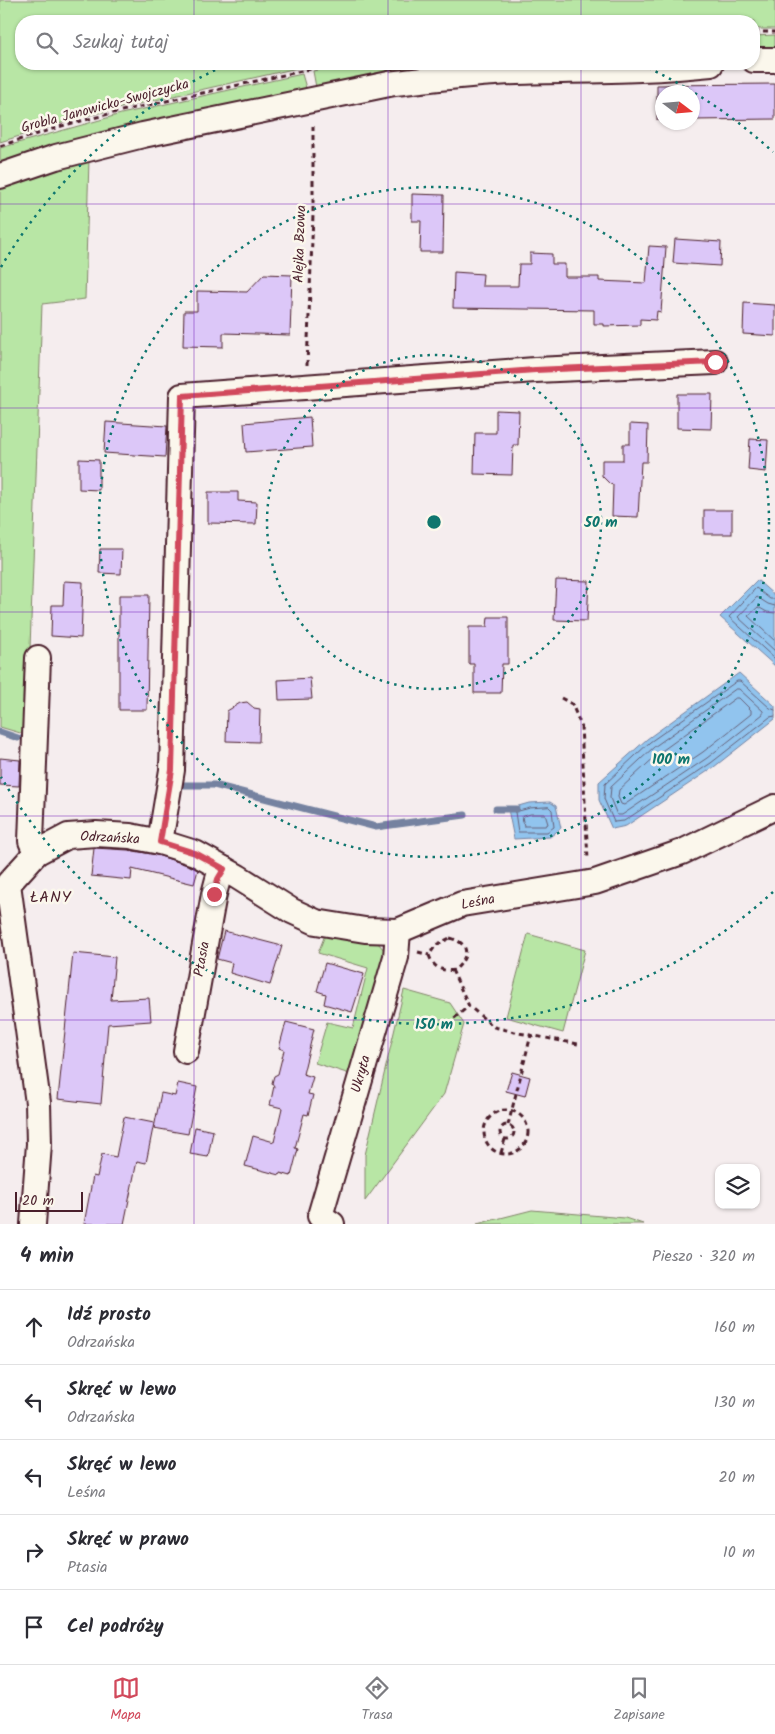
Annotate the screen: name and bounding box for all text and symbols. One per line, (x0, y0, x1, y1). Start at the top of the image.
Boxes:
search box (15, 15, 760, 70)
text: Szukaj tutaj (73, 28, 168, 58)
icon: search (33, 29, 61, 57)
street label: Grobla Janowicko-Swojczycka (19, 73, 191, 139)
north arrow (655, 85, 700, 130)
street label: Alejka Bzowa (288, 205, 312, 283)
route start (704, 351, 727, 374)
text: 50 m (583, 511, 618, 535)
centre of rings (425, 513, 443, 531)
text: 100 m (652, 748, 690, 772)
street label: Odrzańska (80, 825, 140, 851)
route end (203, 883, 226, 906)
district label: ŁANY (30, 885, 72, 910)
street label: Leśna (459, 888, 497, 916)
street label: Ptasia (188, 940, 216, 978)
text: 150 m (415, 1013, 453, 1037)
street label: Ukryta (345, 1053, 377, 1095)
map controls (715, 1164, 760, 1209)
button: layers (715, 1164, 760, 1209)
scale bar (15, 1189, 82, 1212)
text: 20 m (22, 1190, 54, 1212)
text: 4 min (20, 1240, 74, 1273)
text: Pieszo · 320 m (652, 1244, 755, 1269)
text: Idź prosto (67, 1300, 151, 1330)
icon: ahead (20, 1313, 48, 1341)
text: 160 m (714, 1315, 755, 1340)
text: Odrzańska (67, 1330, 135, 1355)
text: Skręć w lewo (67, 1375, 176, 1405)
icon: left (20, 1388, 48, 1416)
text: 130 m (714, 1390, 755, 1415)
text: Odrzańska (67, 1405, 135, 1430)
text: Skręć w lewo (67, 1450, 176, 1480)
icon: left (20, 1463, 48, 1491)
text: 20 m (719, 1465, 755, 1490)
text: Leśna (67, 1480, 106, 1505)
text: Skręć w prawo (67, 1525, 189, 1555)
icon: right (20, 1538, 48, 1566)
text: 10 m (723, 1540, 755, 1565)
text: Ptasia (67, 1555, 108, 1580)
text: Cel podróży (67, 1612, 164, 1642)
icon: arrive (20, 1613, 48, 1641)
tab: Mapa (110, 1674, 141, 1726)
tab: Trasa (362, 1674, 393, 1726)
tab: Zapisane (613, 1674, 665, 1726)

